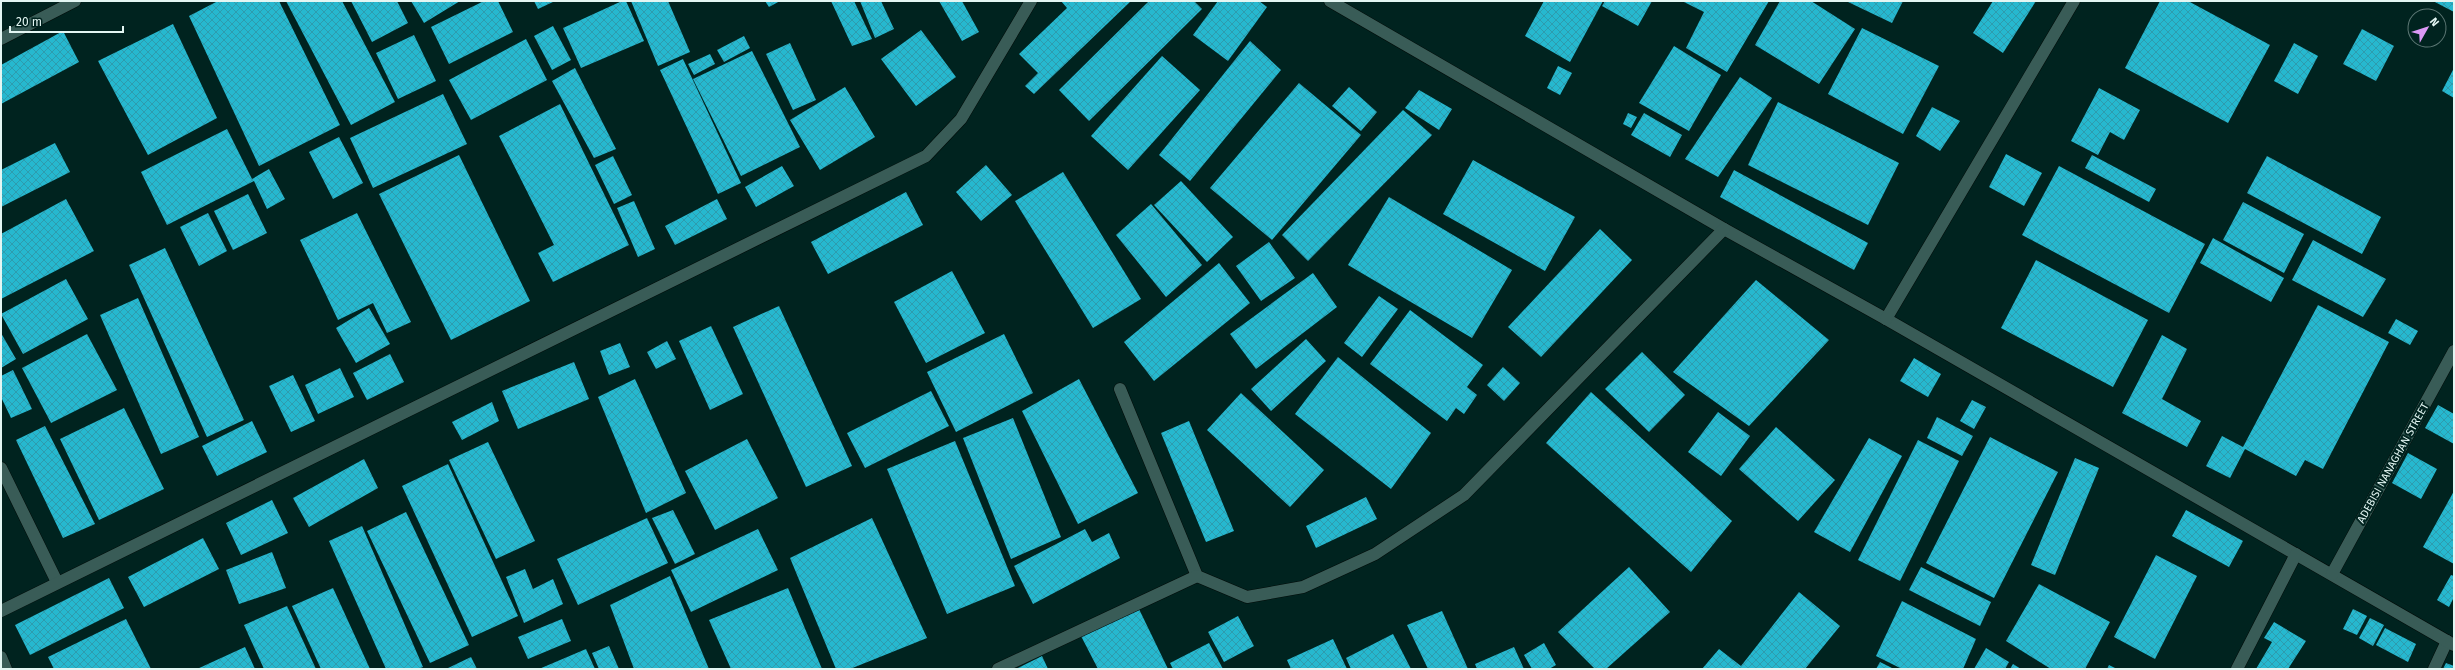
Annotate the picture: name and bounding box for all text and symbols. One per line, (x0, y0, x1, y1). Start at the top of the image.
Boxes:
scale bar (10, 8, 123, 34)
north arrow (2407, 8, 2447, 48)
text: 20 m (16, 15, 42, 29)
text: N (2427, 15, 2442, 29)
street label: ADEBISI NANAGHAN STREET (2354, 400, 2432, 525)

